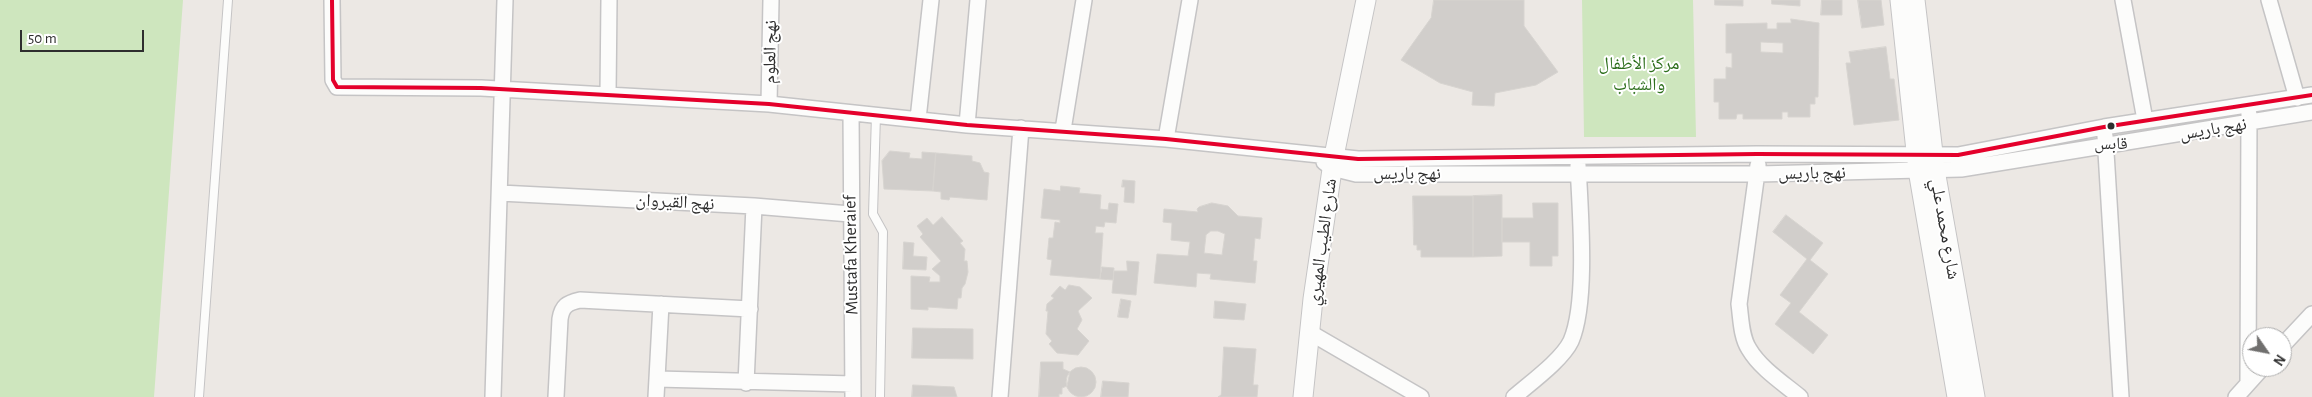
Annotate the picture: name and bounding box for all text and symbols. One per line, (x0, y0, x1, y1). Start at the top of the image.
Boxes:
scale bar (22, 20, 146, 52)
street label: نهج العلوم (759, 20, 781, 84)
text: 50 m (28, 31, 57, 46)
park label: مركز الأطفال والشباب (1599, 53, 1679, 96)
street label: نهج باريس (2178, 113, 2248, 145)
marker: قابس (2106, 121, 2116, 131)
place label: قابس (2094, 134, 2128, 154)
street label: نهج باريس (1778, 162, 1846, 184)
street label: نهج باريس (1373, 163, 1441, 185)
street label: شارع الطيب المهيري (1302, 177, 1342, 307)
street label: شارع محمد علي (1925, 177, 1965, 281)
street label: نهج القيروان (635, 189, 715, 215)
street label: Mustafa Kheraief (839, 195, 863, 315)
north arrow (2242, 327, 2292, 377)
text: N (2270, 352, 2287, 368)

